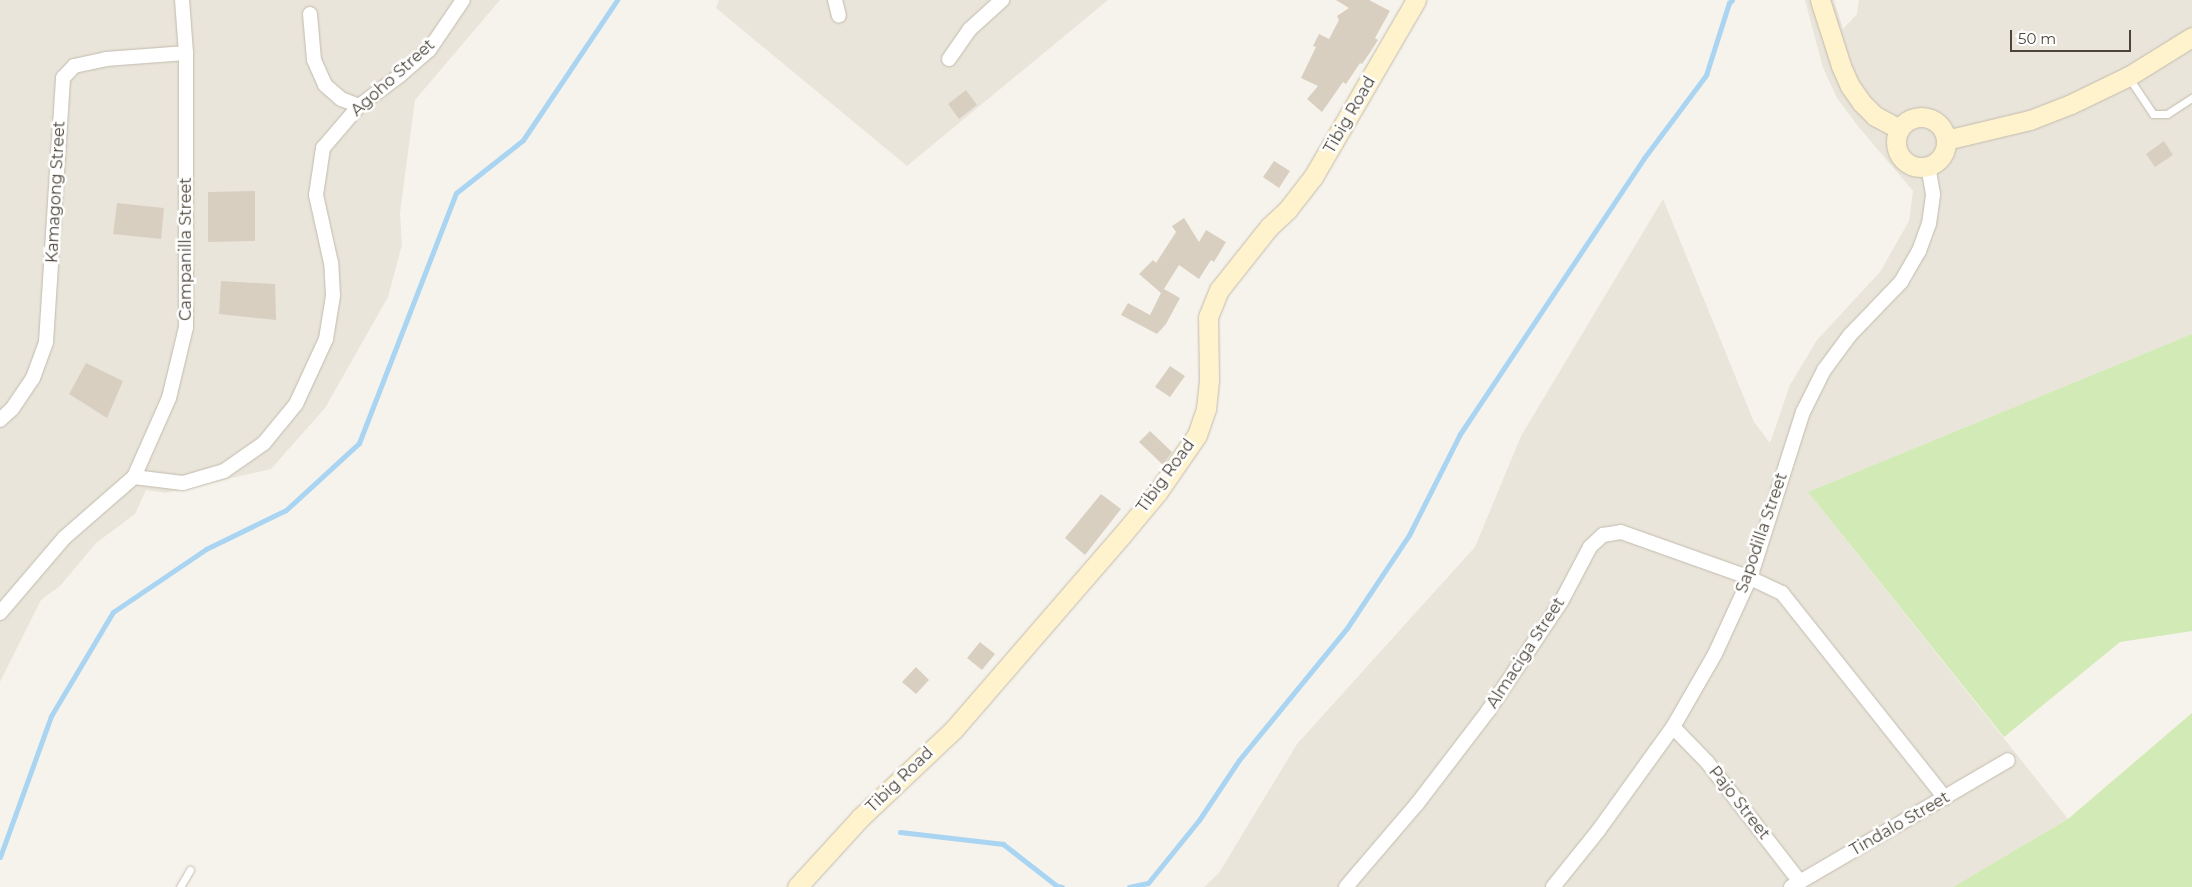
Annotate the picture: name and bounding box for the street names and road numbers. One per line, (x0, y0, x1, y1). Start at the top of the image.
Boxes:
street label: Agoho Street (347, 35, 439, 121)
street label: Tibig Road (1320, 73, 1380, 157)
street label: Kamagong Street (43, 120, 69, 264)
street label: Campanilla Street (176, 177, 196, 321)
street label: Tibig Road (1133, 436, 1199, 516)
street label: Sapodilla Street (1732, 470, 1792, 596)
street label: Almaciga Street (1483, 594, 1569, 712)
street label: Tibig Road (863, 743, 937, 817)
street label: Pajo Street (1704, 763, 1774, 843)
street label: Tindalo Street (1847, 788, 1953, 860)

